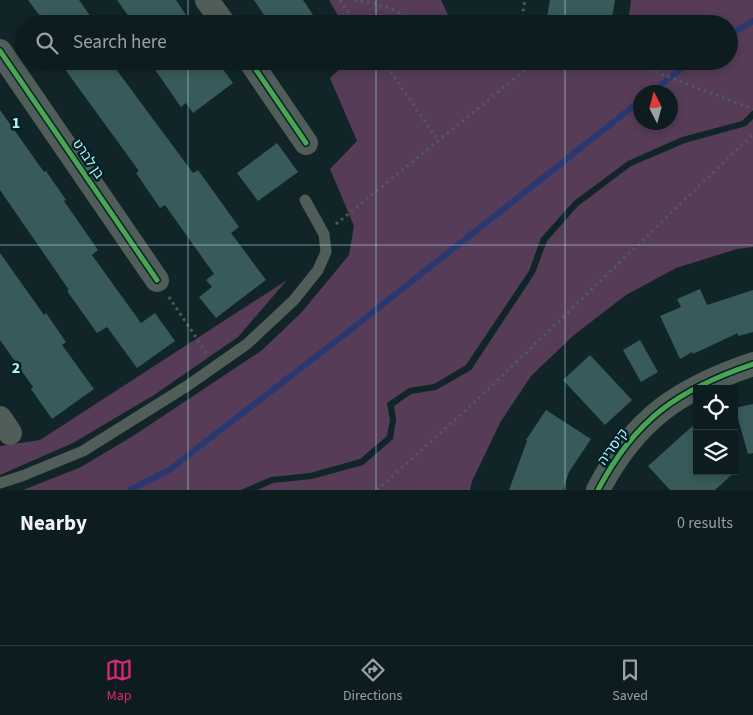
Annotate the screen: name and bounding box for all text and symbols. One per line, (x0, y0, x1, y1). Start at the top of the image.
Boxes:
search box (15, 15, 738, 70)
icon: search (33, 29, 61, 57)
text: Search here (73, 29, 167, 56)
north arrow (633, 85, 678, 130)
text: 1 (12, 112, 20, 134)
street label: בן לברט (67, 135, 109, 183)
text: 2 (12, 357, 20, 379)
map controls (693, 385, 738, 475)
button: locate (693, 385, 738, 430)
street label: קיסריה (593, 424, 633, 470)
button: layers (693, 430, 738, 475)
text: Nearby (20, 508, 87, 538)
text: 0 results (677, 512, 733, 534)
tab: Map (105, 656, 133, 706)
tab: Directions (343, 656, 402, 706)
tab: Saved (612, 656, 648, 706)

